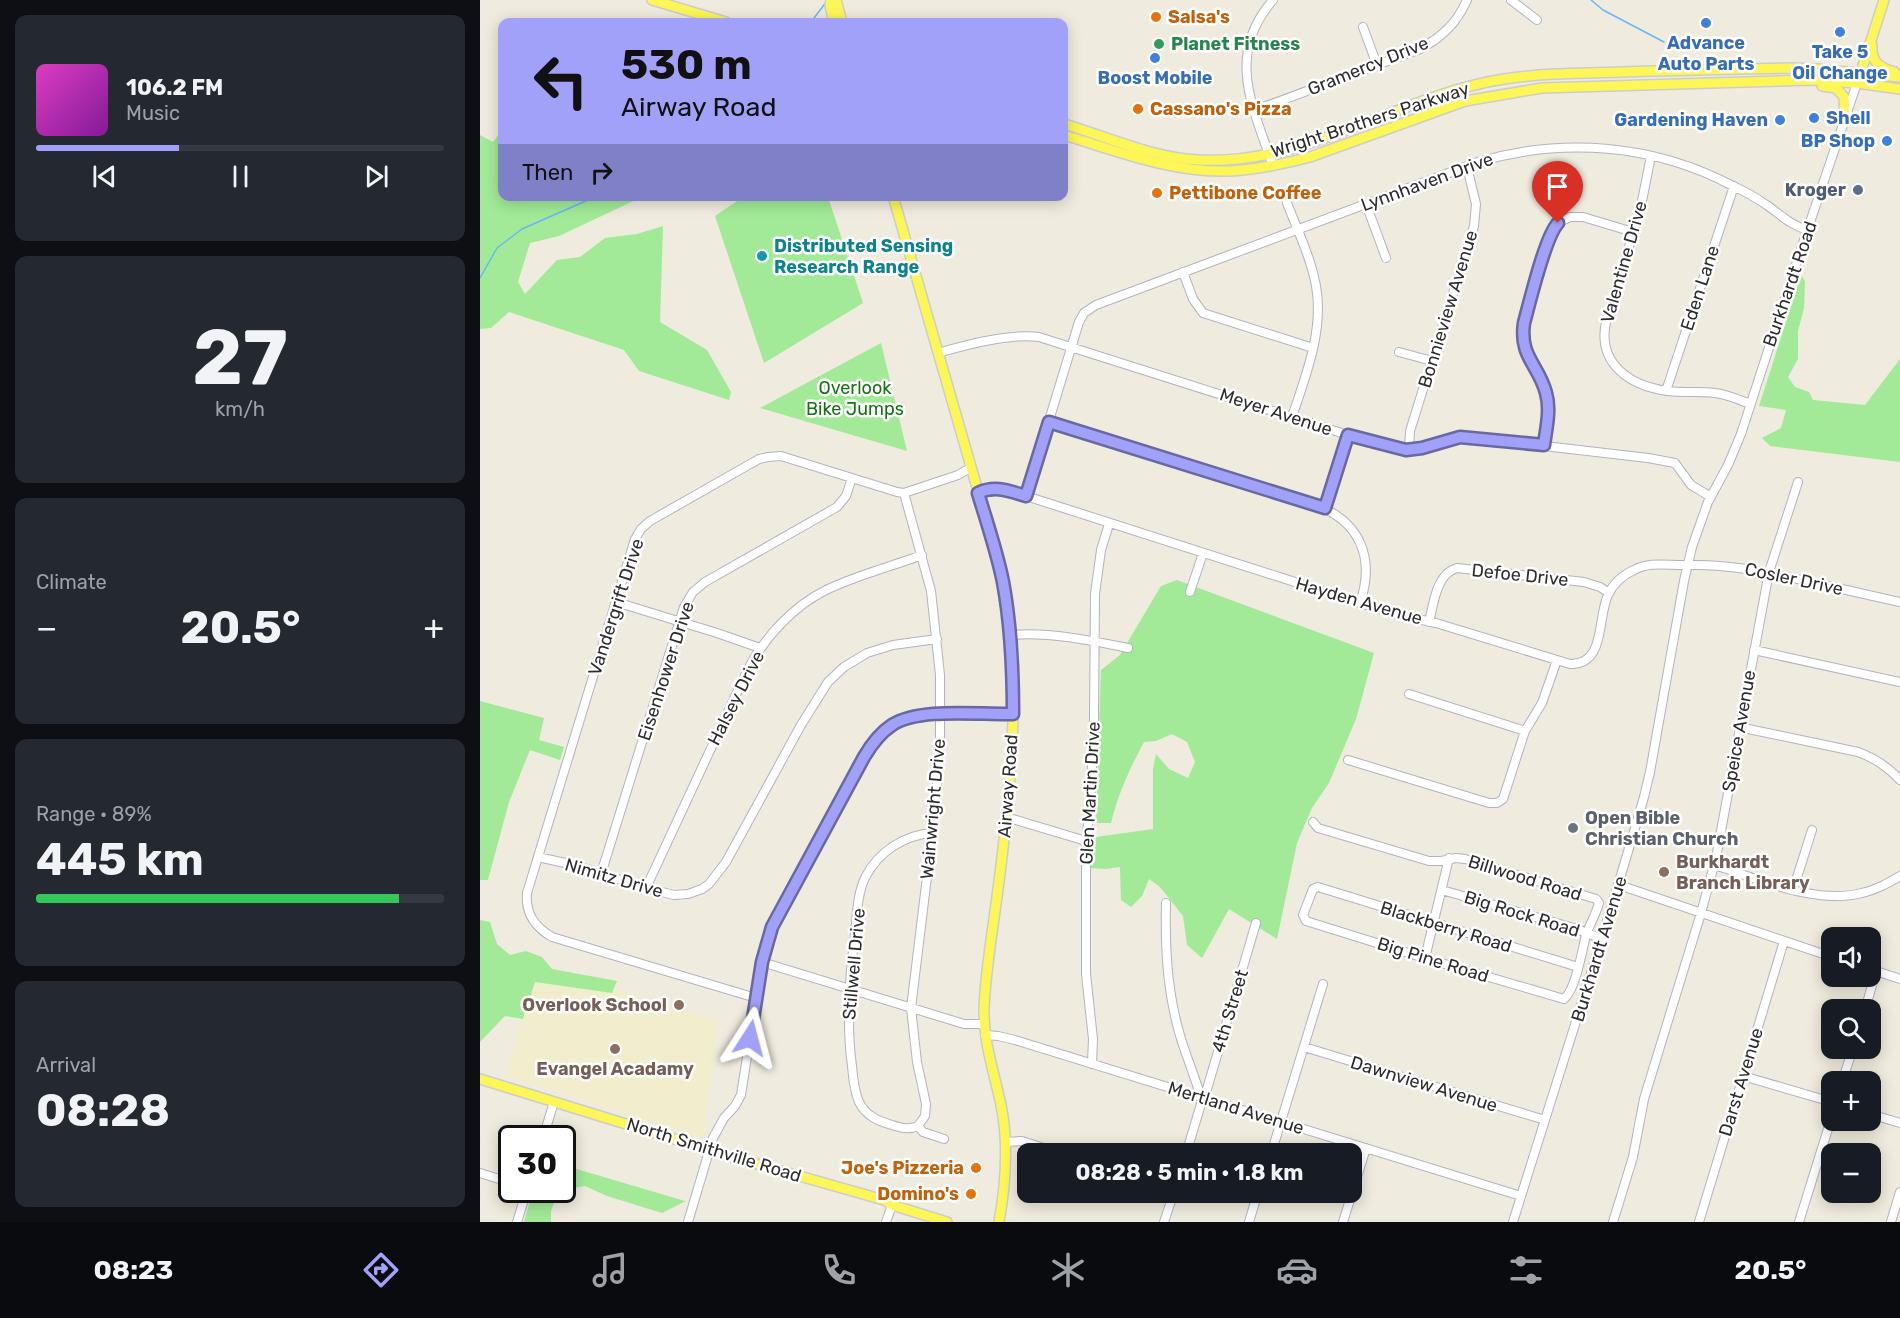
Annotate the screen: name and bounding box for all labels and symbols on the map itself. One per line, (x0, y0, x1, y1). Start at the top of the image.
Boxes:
place label: Salsa's (1168, 6, 1230, 28)
marker: Salsa's (1149, 10, 1163, 24)
marker: Advance Auto Parts (1699, 16, 1713, 30)
marker: Take 5 Oil Change (1833, 25, 1847, 39)
street label: Gramercy Drive (1304, 32, 1432, 100)
place label: Advance Auto Parts (1658, 32, 1754, 75)
place label: Planet Fitness (1171, 33, 1300, 55)
marker: Planet Fitness (1152, 37, 1166, 51)
place label: Take 5 Oil Change (1792, 41, 1888, 84)
marker: Boost Mobile (1148, 51, 1162, 65)
place label: Boost Mobile (1097, 67, 1213, 89)
street label: Wright Brothers Parkway (1268, 78, 1472, 162)
place label: Cassano's Pizza (1150, 98, 1292, 120)
marker: Cassano's Pizza (1131, 102, 1145, 116)
place label: Shell (1826, 107, 1871, 129)
place label: Gardening Haven (1614, 109, 1768, 131)
marker: Shell (1807, 111, 1821, 125)
marker: Gardening Haven (1773, 113, 1787, 127)
place label: BP Shop (1801, 130, 1875, 152)
marker: BP Shop (1880, 134, 1894, 148)
street label: Lynnhaven Drive (1358, 148, 1496, 216)
pin (1532, 161, 1583, 223)
place label: Kroger (1785, 179, 1846, 201)
place label: Pettibone Coffee (1169, 182, 1322, 204)
marker: Kroger (1851, 183, 1865, 197)
marker: Pettibone Coffee (1150, 186, 1164, 200)
street label: Valentine Drive (1596, 198, 1652, 326)
street label: Burkhardt Road (1758, 218, 1822, 350)
street label: Bonnieview Avenue (1414, 228, 1482, 390)
place label: Distributed Sensing Research Range (774, 235, 953, 278)
street label: Eden Lane (1676, 243, 1724, 333)
marker: Distributed Sensing Research Range (755, 249, 769, 263)
park label: Overlook Bike Jumps (806, 377, 904, 420)
street label: Meyer Avenue (1217, 383, 1335, 441)
street label: Vandergrift Drive (583, 536, 649, 678)
street label: Cosler Drive (1743, 558, 1845, 600)
street label: Defoe Drive (1470, 559, 1570, 591)
street label: Hayden Avenue (1293, 572, 1425, 630)
street label: Eisenhower Drive (633, 599, 699, 743)
street label: Halsey Drive (703, 647, 769, 749)
street label: Speice Avenue (1717, 668, 1761, 794)
street label: Glen Martin Drive (1075, 721, 1105, 865)
street label: Airway Road (993, 734, 1023, 838)
street label: Wainwright Drive (916, 738, 950, 880)
place label: Open Bible Christian Church (1585, 807, 1738, 850)
marker: Open Bible Christian Church (1566, 821, 1580, 835)
street label: Billwood Road (1465, 850, 1585, 906)
place label: Burkhardt Branch Library (1676, 851, 1810, 894)
street label: Nimitz Drive (562, 853, 666, 903)
marker: Burkhardt Branch Library (1657, 865, 1671, 879)
street label: Burkhardt Avenue (1566, 873, 1632, 1025)
street label: Big Rock Road (1462, 886, 1582, 942)
street label: Blackberry Road (1377, 897, 1515, 957)
street label: Stillwell Drive (838, 907, 870, 1021)
street label: Big Pine Road (1375, 933, 1491, 987)
street label: 4th Street (1207, 967, 1253, 1055)
place label: Overlook School (522, 994, 667, 1016)
marker: Overlook School (672, 998, 686, 1012)
position arrow (718, 1006, 782, 1070)
street label: Darst Avenue (1714, 1025, 1768, 1139)
marker: Evangel Acadamy (608, 1042, 622, 1056)
street label: Dawnview Avenue (1348, 1051, 1500, 1117)
place label: Evangel Acadamy (536, 1058, 694, 1080)
street label: Mertland Avenue (1165, 1077, 1307, 1139)
street label: North Smithville Road (624, 1113, 804, 1187)
speed limit sign: 30 (498, 1125, 576, 1203)
place label: Joe's Pizzeria (841, 1157, 964, 1179)
marker: Joe's Pizzeria (969, 1161, 983, 1175)
place label: Domino's (877, 1183, 959, 1205)
marker: Domino's (964, 1187, 978, 1201)

